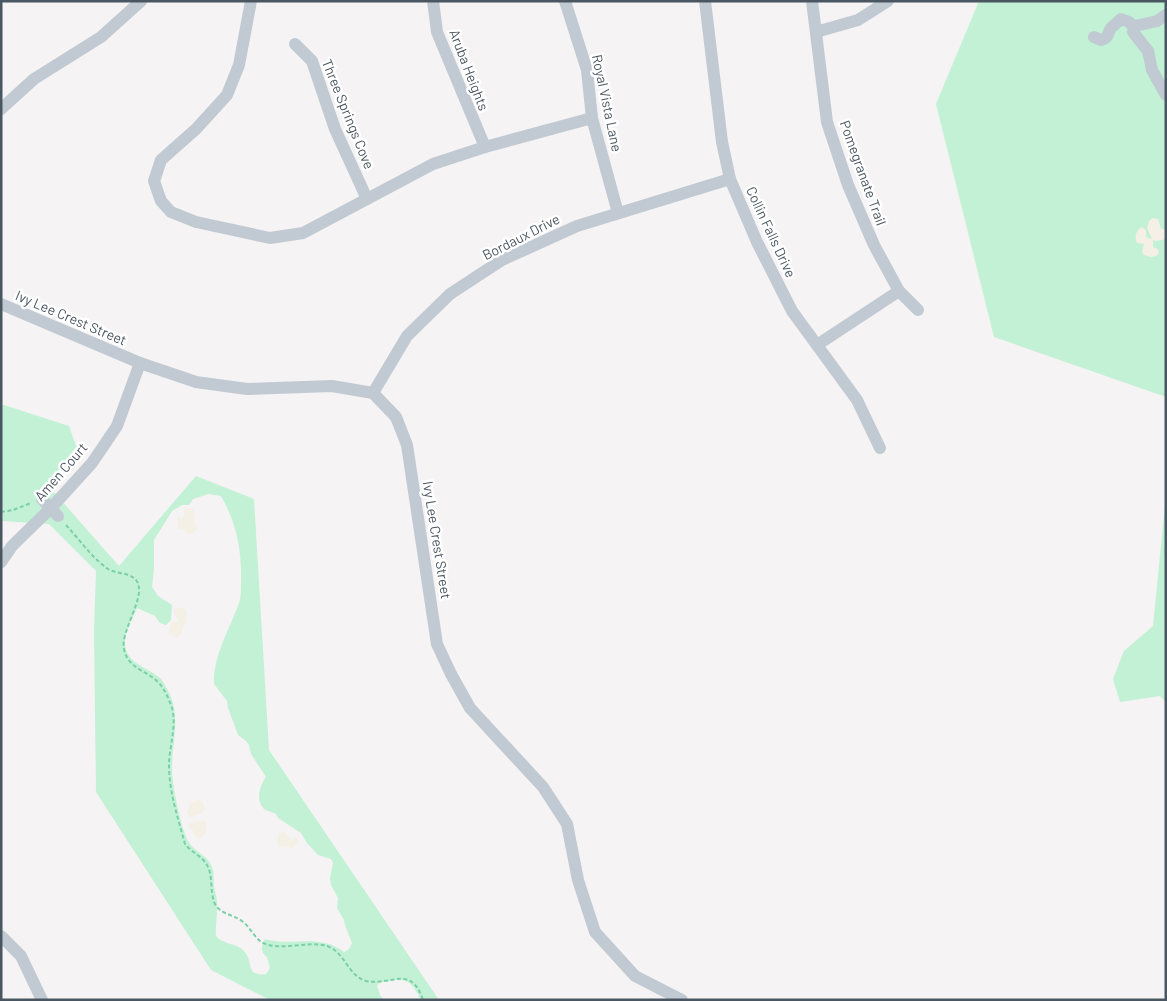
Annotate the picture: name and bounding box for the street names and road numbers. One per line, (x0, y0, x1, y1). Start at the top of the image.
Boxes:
street label: Aruba Heights (446, 27, 493, 113)
street label: Royal Vista Lane (589, 53, 626, 153)
street label: Three Springs Cove (319, 56, 378, 171)
street label: Pomegranate Trail (837, 118, 890, 228)
street label: Collin Falls Drive (743, 184, 800, 280)
street label: Bordaux Drive (479, 210, 562, 263)
street label: Ivy Lee Crest Street (13, 286, 129, 349)
street label: Amen Court (31, 439, 91, 504)
street label: Ivy Lee Crest Street (420, 480, 455, 600)

